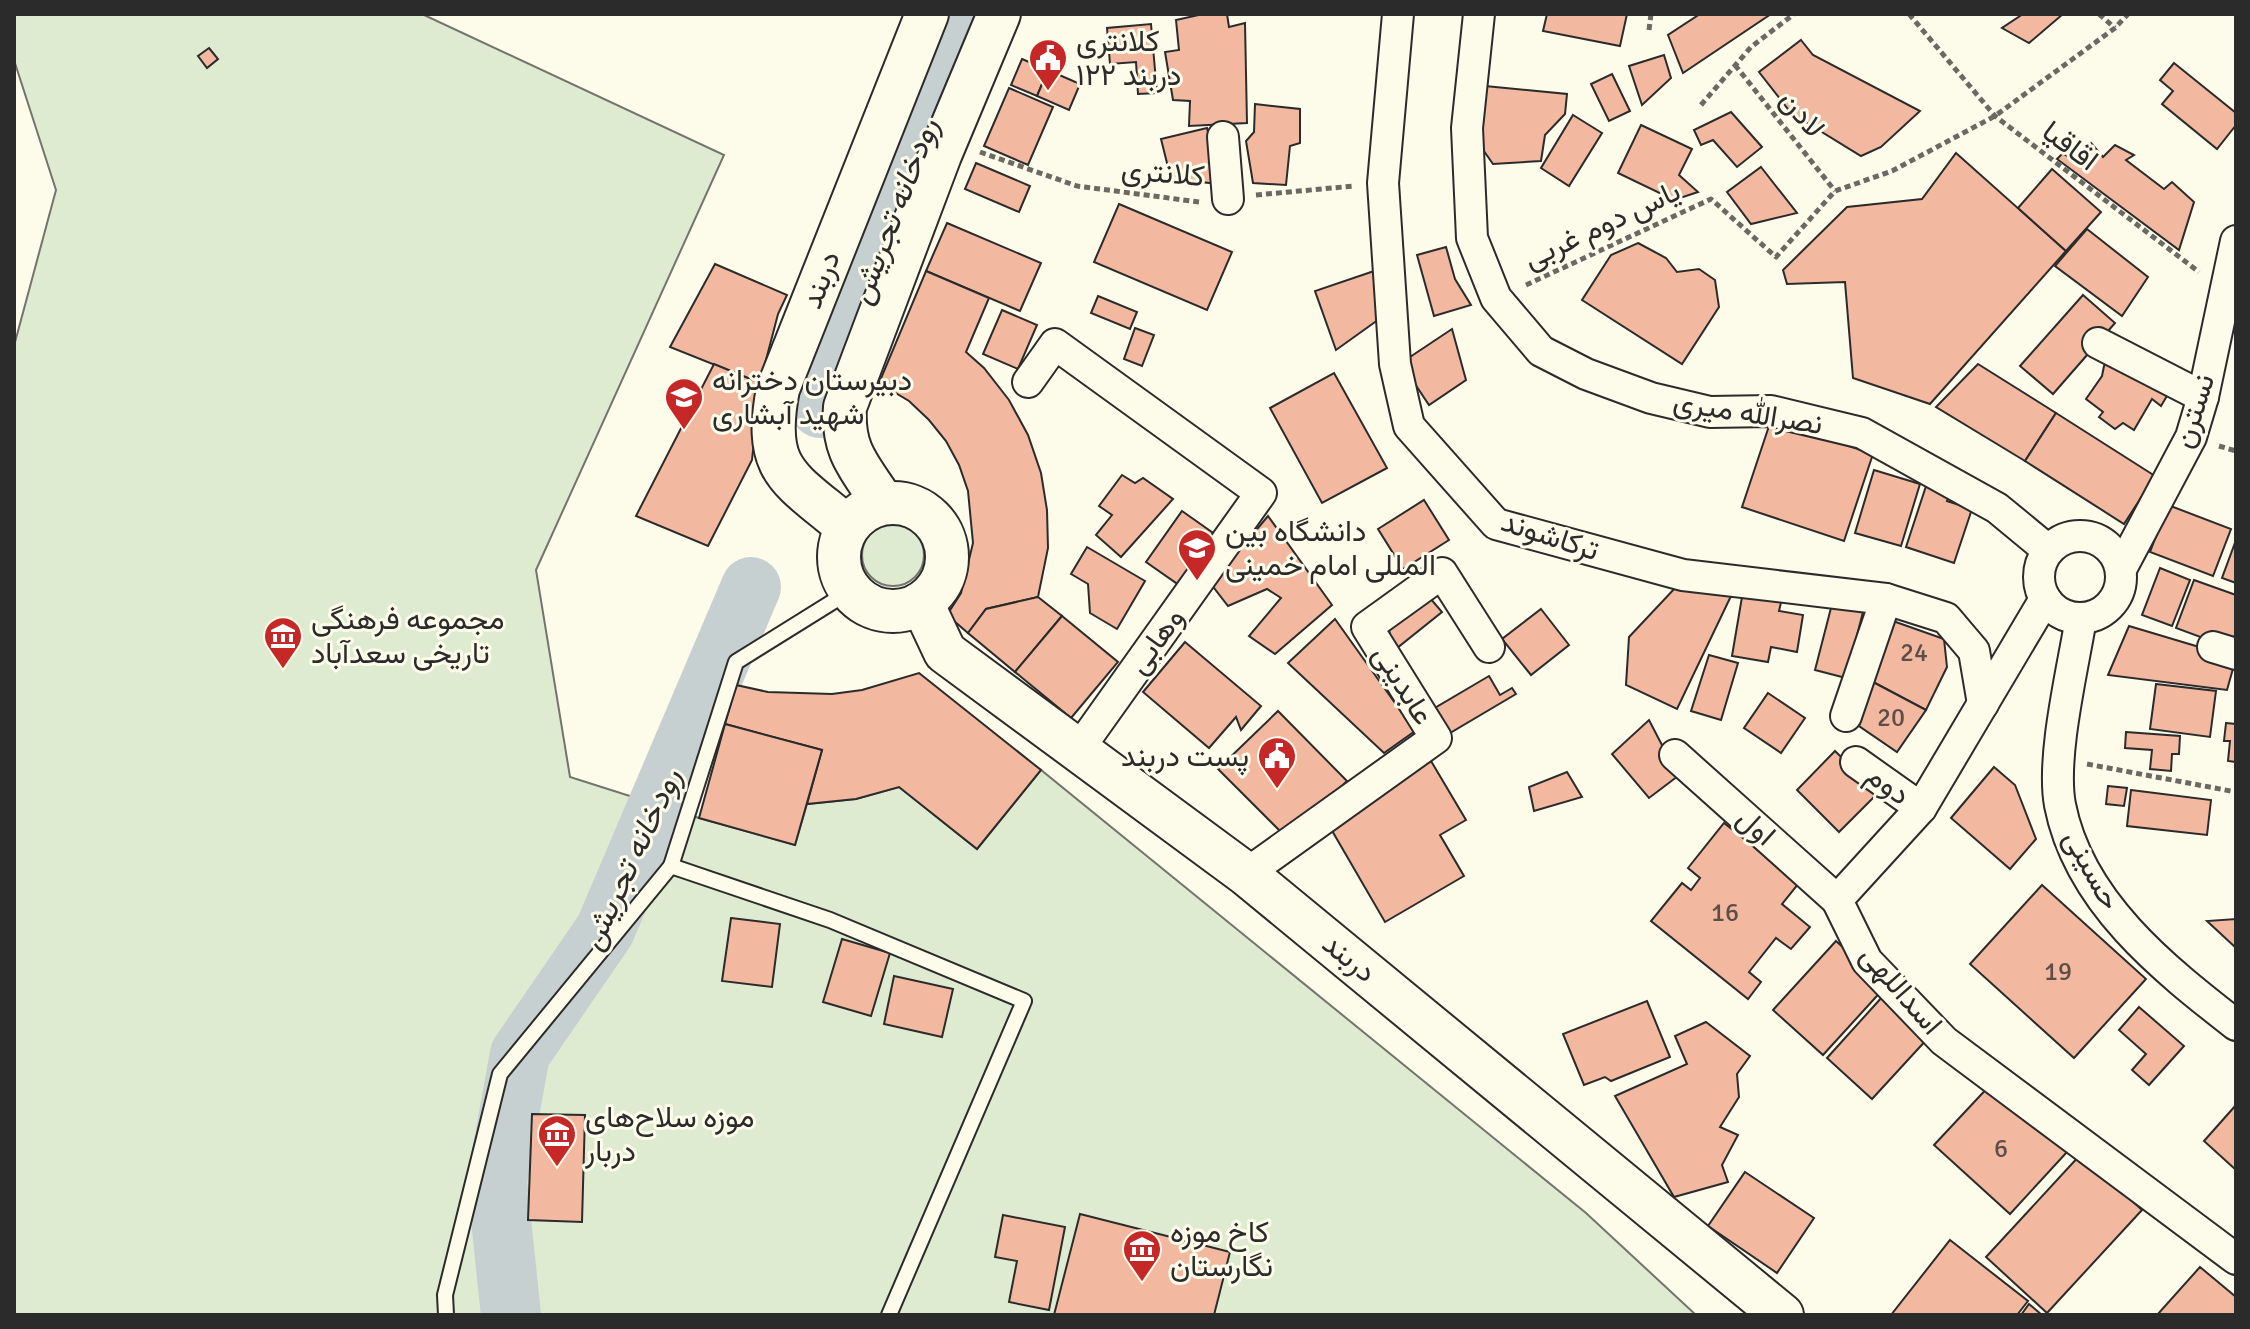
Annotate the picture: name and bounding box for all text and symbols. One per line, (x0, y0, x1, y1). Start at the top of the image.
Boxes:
place label: کلانتری ۱۲۲ دربند (1076, 23, 1181, 94)
public building icon: کلانتری ۱۲۲ دربند (1027, 37, 1069, 92)
street label: لادن (1771, 82, 1833, 146)
water label: رودخانه تجریش (841, 112, 947, 310)
street label: اقاقیا (2035, 113, 2105, 179)
street label: کلانتری (1120, 151, 1206, 195)
street label: یاس دوم غربی (1518, 173, 1686, 277)
street label: دربند (793, 246, 849, 314)
place label: دبیرستان دخترانه شهید آبشاری (712, 362, 912, 433)
street label: نسترن (2165, 369, 2223, 453)
school or university icon: دبیرستان دخترانه شهید آبشاری (663, 376, 705, 431)
street label: نصرالله میری (1671, 383, 1825, 443)
street label: ترکاشوند (1496, 503, 1604, 569)
place label: دانشگاه بین المللی امام خمینی (1225, 513, 1436, 584)
school or university icon: دانشگاه بین المللی امام خمینی (1176, 527, 1218, 582)
place label: مجموعه فرهنگی تاریخی سعدآباد (311, 601, 505, 672)
street label: وهابی (1120, 601, 1192, 681)
museum icon: مجموعه فرهنگی تاریخی سعدآباد (262, 615, 304, 670)
house number: 24 (1900, 637, 1928, 669)
street label: عابدینی (1364, 638, 1442, 732)
house number: 20 (1877, 702, 1905, 734)
public building icon: پست دربند (1256, 735, 1298, 790)
place label: پست دربند (1121, 738, 1249, 776)
street label: دوم (1859, 757, 1917, 813)
water label: رودخانه تجریش (572, 762, 690, 956)
street label: اول (1729, 800, 1783, 854)
street label: حسینی (2055, 823, 2129, 917)
house number: 16 (1711, 897, 1739, 929)
street label: دربند (1315, 925, 1383, 991)
street label: اسداللهی (1852, 937, 1950, 1043)
house number: 19 (2044, 956, 2072, 988)
place label: موزه سلاح‌های دربار (584, 1099, 755, 1170)
museum icon: موزه سلاح‌های دربار (536, 1113, 578, 1168)
house number: 6 (1994, 1133, 2008, 1165)
place label: کاخ موزه نگارستان (1170, 1214, 1273, 1285)
museum icon: کاخ موزه نگارستان (1121, 1228, 1163, 1283)

